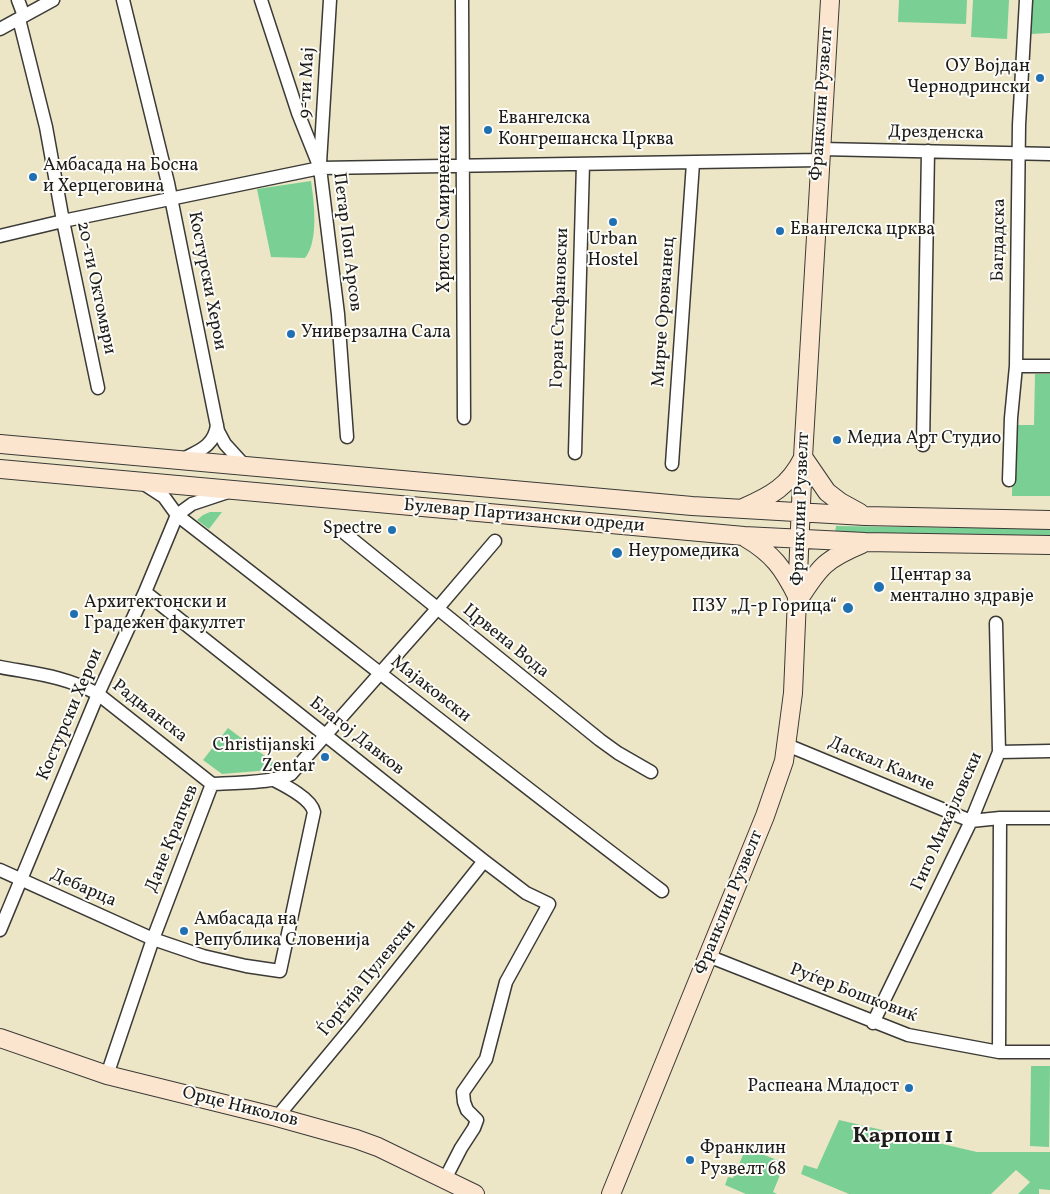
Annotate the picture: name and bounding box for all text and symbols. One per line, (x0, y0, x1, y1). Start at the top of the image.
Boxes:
street label: Франклин Рузвелт (807, 26, 839, 182)
street label: 9-ти Мај (295, 47, 321, 119)
place label: ОУ Војдан Чернодрински (907, 57, 1030, 100)
marker: ОУ Војдан Чернодрински (1034, 72, 1046, 84)
place label: Евангелска Конгрешанска Црква (498, 109, 674, 152)
street label: Дрезденска (888, 122, 984, 146)
marker: Евангелска Конгрешанска Црква (482, 124, 494, 136)
street label: Христо Смирненски (435, 125, 457, 293)
place label: Амбасада на Босна и Херцеговина (43, 156, 198, 198)
marker: Амбасада на Босна и Херцеговина (27, 171, 39, 183)
street label: Петар Поп Арсов (327, 171, 365, 313)
street label: Багдадска (988, 198, 1012, 282)
street label: Костурски Херои (182, 210, 230, 352)
marker: Urban Hostel (607, 216, 619, 228)
street label: 20-ти Октомври (70, 220, 120, 356)
place label: Евангелска црква (790, 220, 935, 242)
marker: Евангелска црква (774, 225, 786, 237)
street label: Горан Стефановски (547, 227, 575, 389)
place label: Urban Hostel (588, 230, 638, 272)
street label: Мирче Оровчанец (649, 236, 681, 388)
place label: Универзална Сала (301, 323, 451, 345)
marker: Универзална Сала (285, 328, 297, 340)
place label: Медиа Арт Студио (847, 429, 1001, 451)
street label: Франклин Рузвелт (789, 432, 815, 586)
marker: Медиа Арт Студио (831, 434, 843, 446)
street label: Булевар Партизански одреди (403, 496, 645, 538)
place label: Spectre (323, 519, 382, 541)
marker: Spectre (386, 524, 398, 536)
place label: Неуромедика (628, 542, 740, 564)
marker: Неуромедика (610, 546, 624, 560)
place label: Центар за ментално здравје (890, 566, 1034, 608)
marker: Центар за ментално здравје (872, 580, 886, 594)
place label: Архитектонски и Градежен факултет (84, 593, 245, 636)
place label: ПЗУ „Д-р Горица“ (692, 597, 837, 619)
street label: Црвена Вода (457, 600, 553, 684)
marker: ПЗУ „Д-р Горица“ (841, 601, 855, 615)
marker: Архитектонски и Градежен факултет (68, 608, 80, 620)
street label: Костурски Херои (34, 646, 108, 784)
street label: Мајаковски (385, 652, 475, 728)
street label: Радњанска (107, 676, 191, 748)
street label: Благој Давков (304, 693, 408, 781)
street label: Даскал Камче (825, 733, 937, 797)
place label: Christijanski Zentar (213, 736, 315, 779)
street label: Гиго Михајловски (908, 749, 988, 895)
marker: Christijanski Zentar (319, 751, 331, 763)
street label: Дане Крапчев (142, 782, 204, 896)
street label: Франклин Рузвелт (691, 828, 769, 978)
street label: Дебарца (47, 865, 119, 913)
place label: Амбасада на Република Словенија (194, 910, 370, 952)
street label: Ѓорѓиja Пулевски (315, 917, 421, 1041)
marker: Амбасада на Република Словенија (178, 925, 190, 937)
street label: Руѓер Бошковиќ (786, 960, 920, 1028)
place label: Распеана Младост (748, 1077, 899, 1099)
marker: Распеана Младост (903, 1082, 915, 1094)
street label: Орце Николов (180, 1083, 300, 1133)
district label: Карпош 1 (853, 1125, 953, 1151)
place label: Франклин Рузвелт 68 (700, 1139, 786, 1182)
marker: Франклин Рузвелт 68 (684, 1154, 696, 1166)

